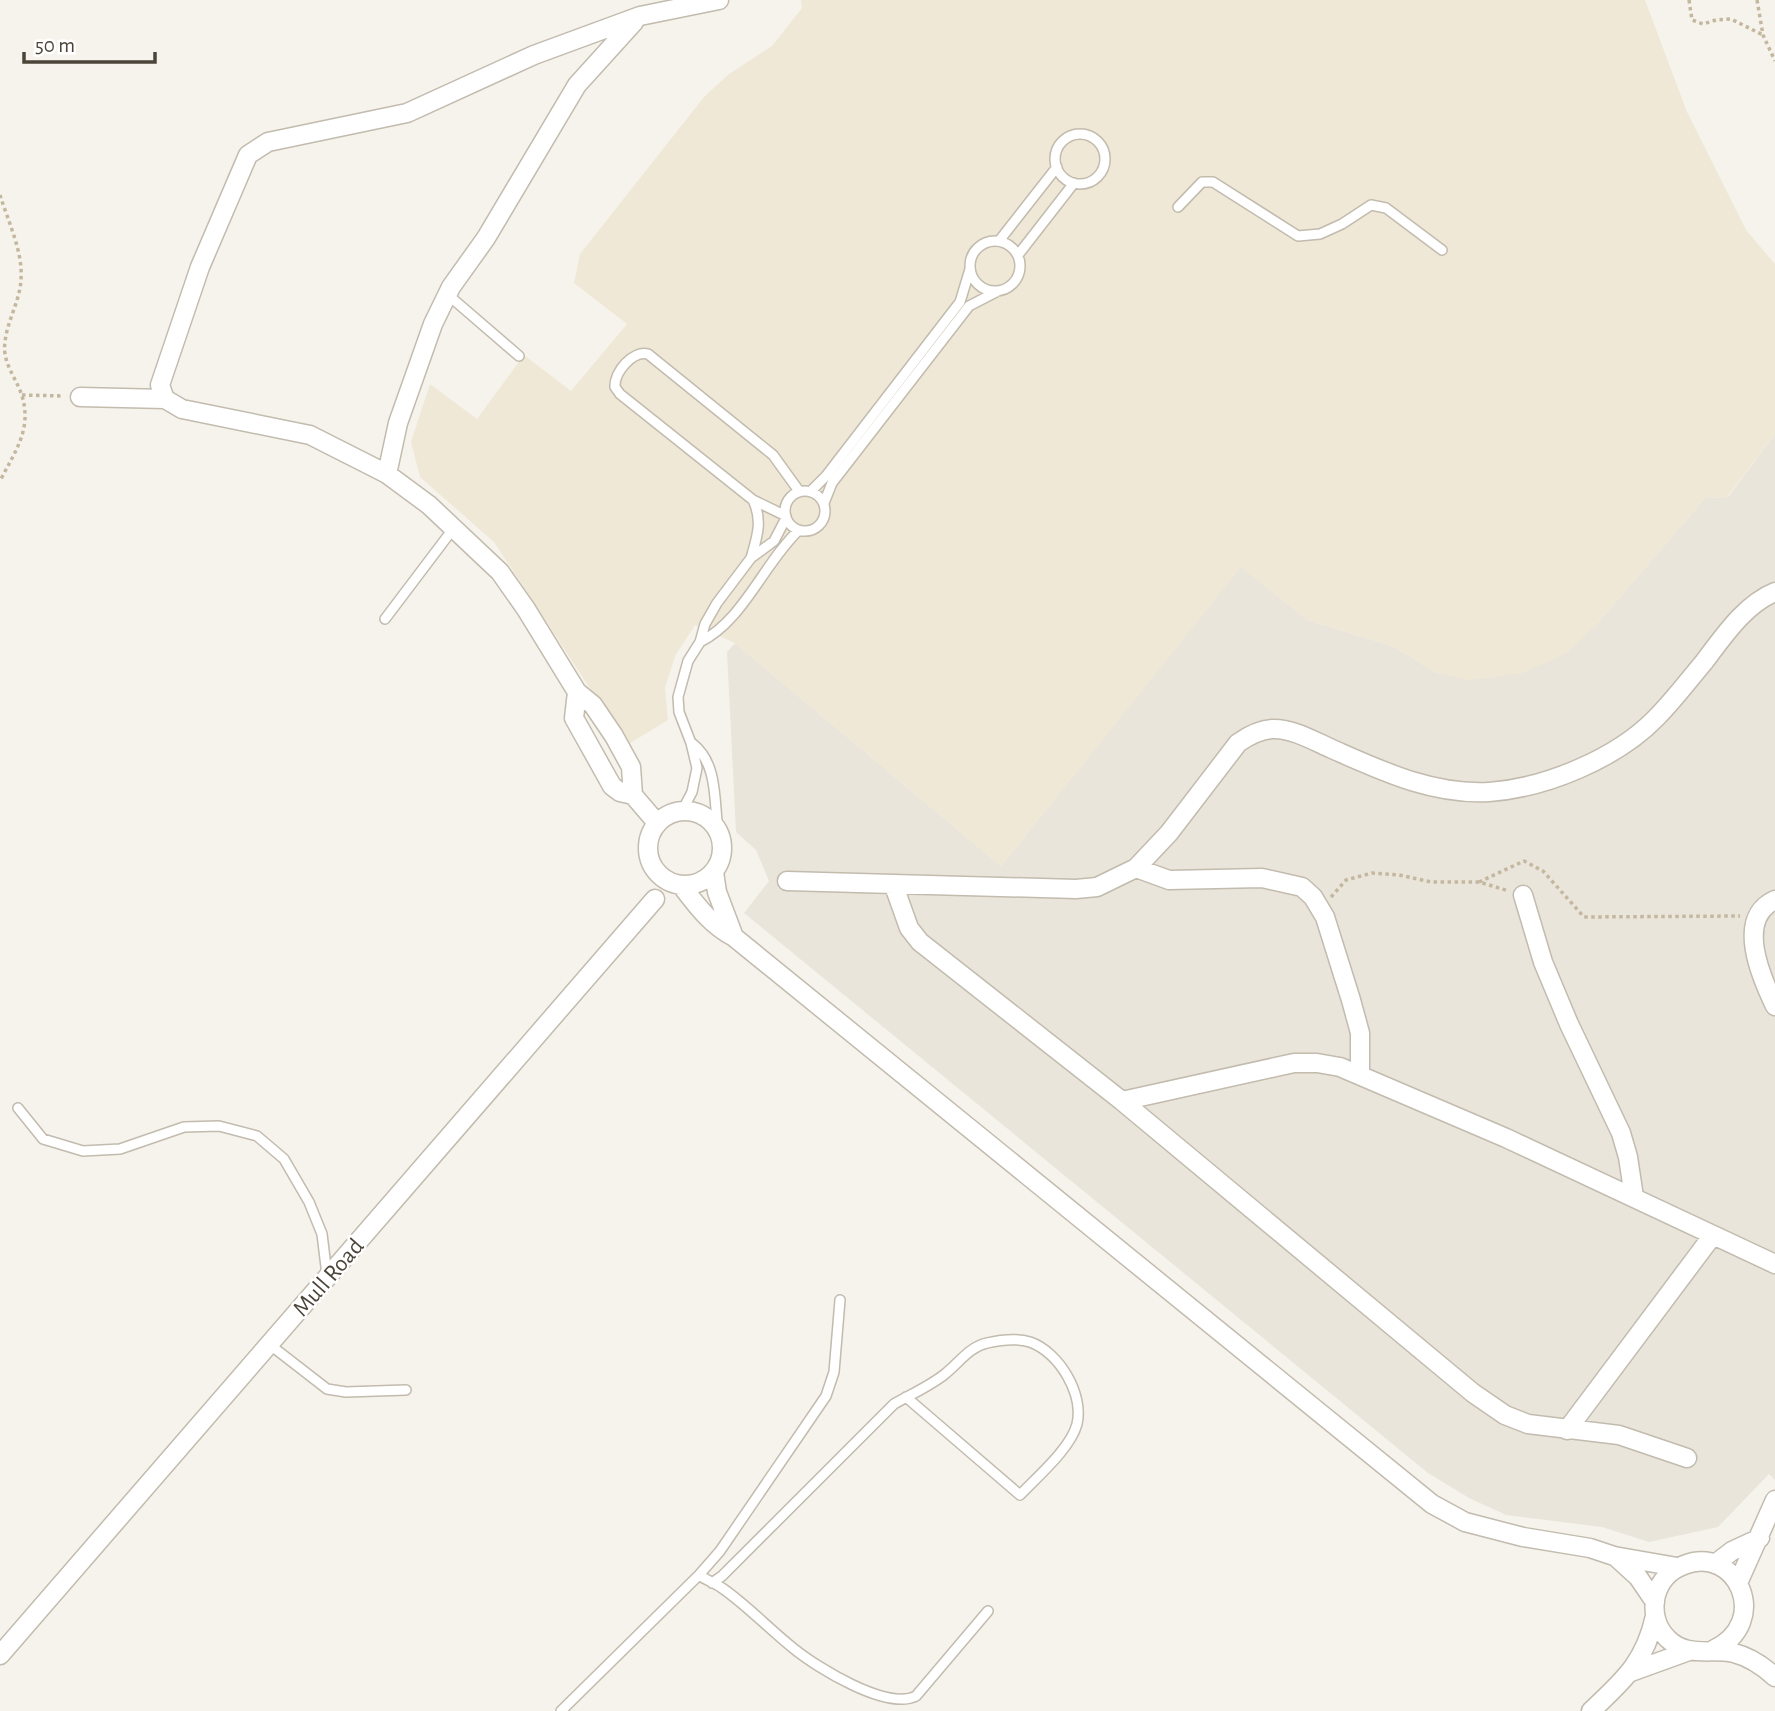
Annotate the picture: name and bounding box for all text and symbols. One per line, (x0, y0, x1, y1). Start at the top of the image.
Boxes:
scale bar (24, 21, 156, 65)
text: 50 m (35, 35, 75, 56)
street label: Mull Road (289, 1234, 369, 1321)

